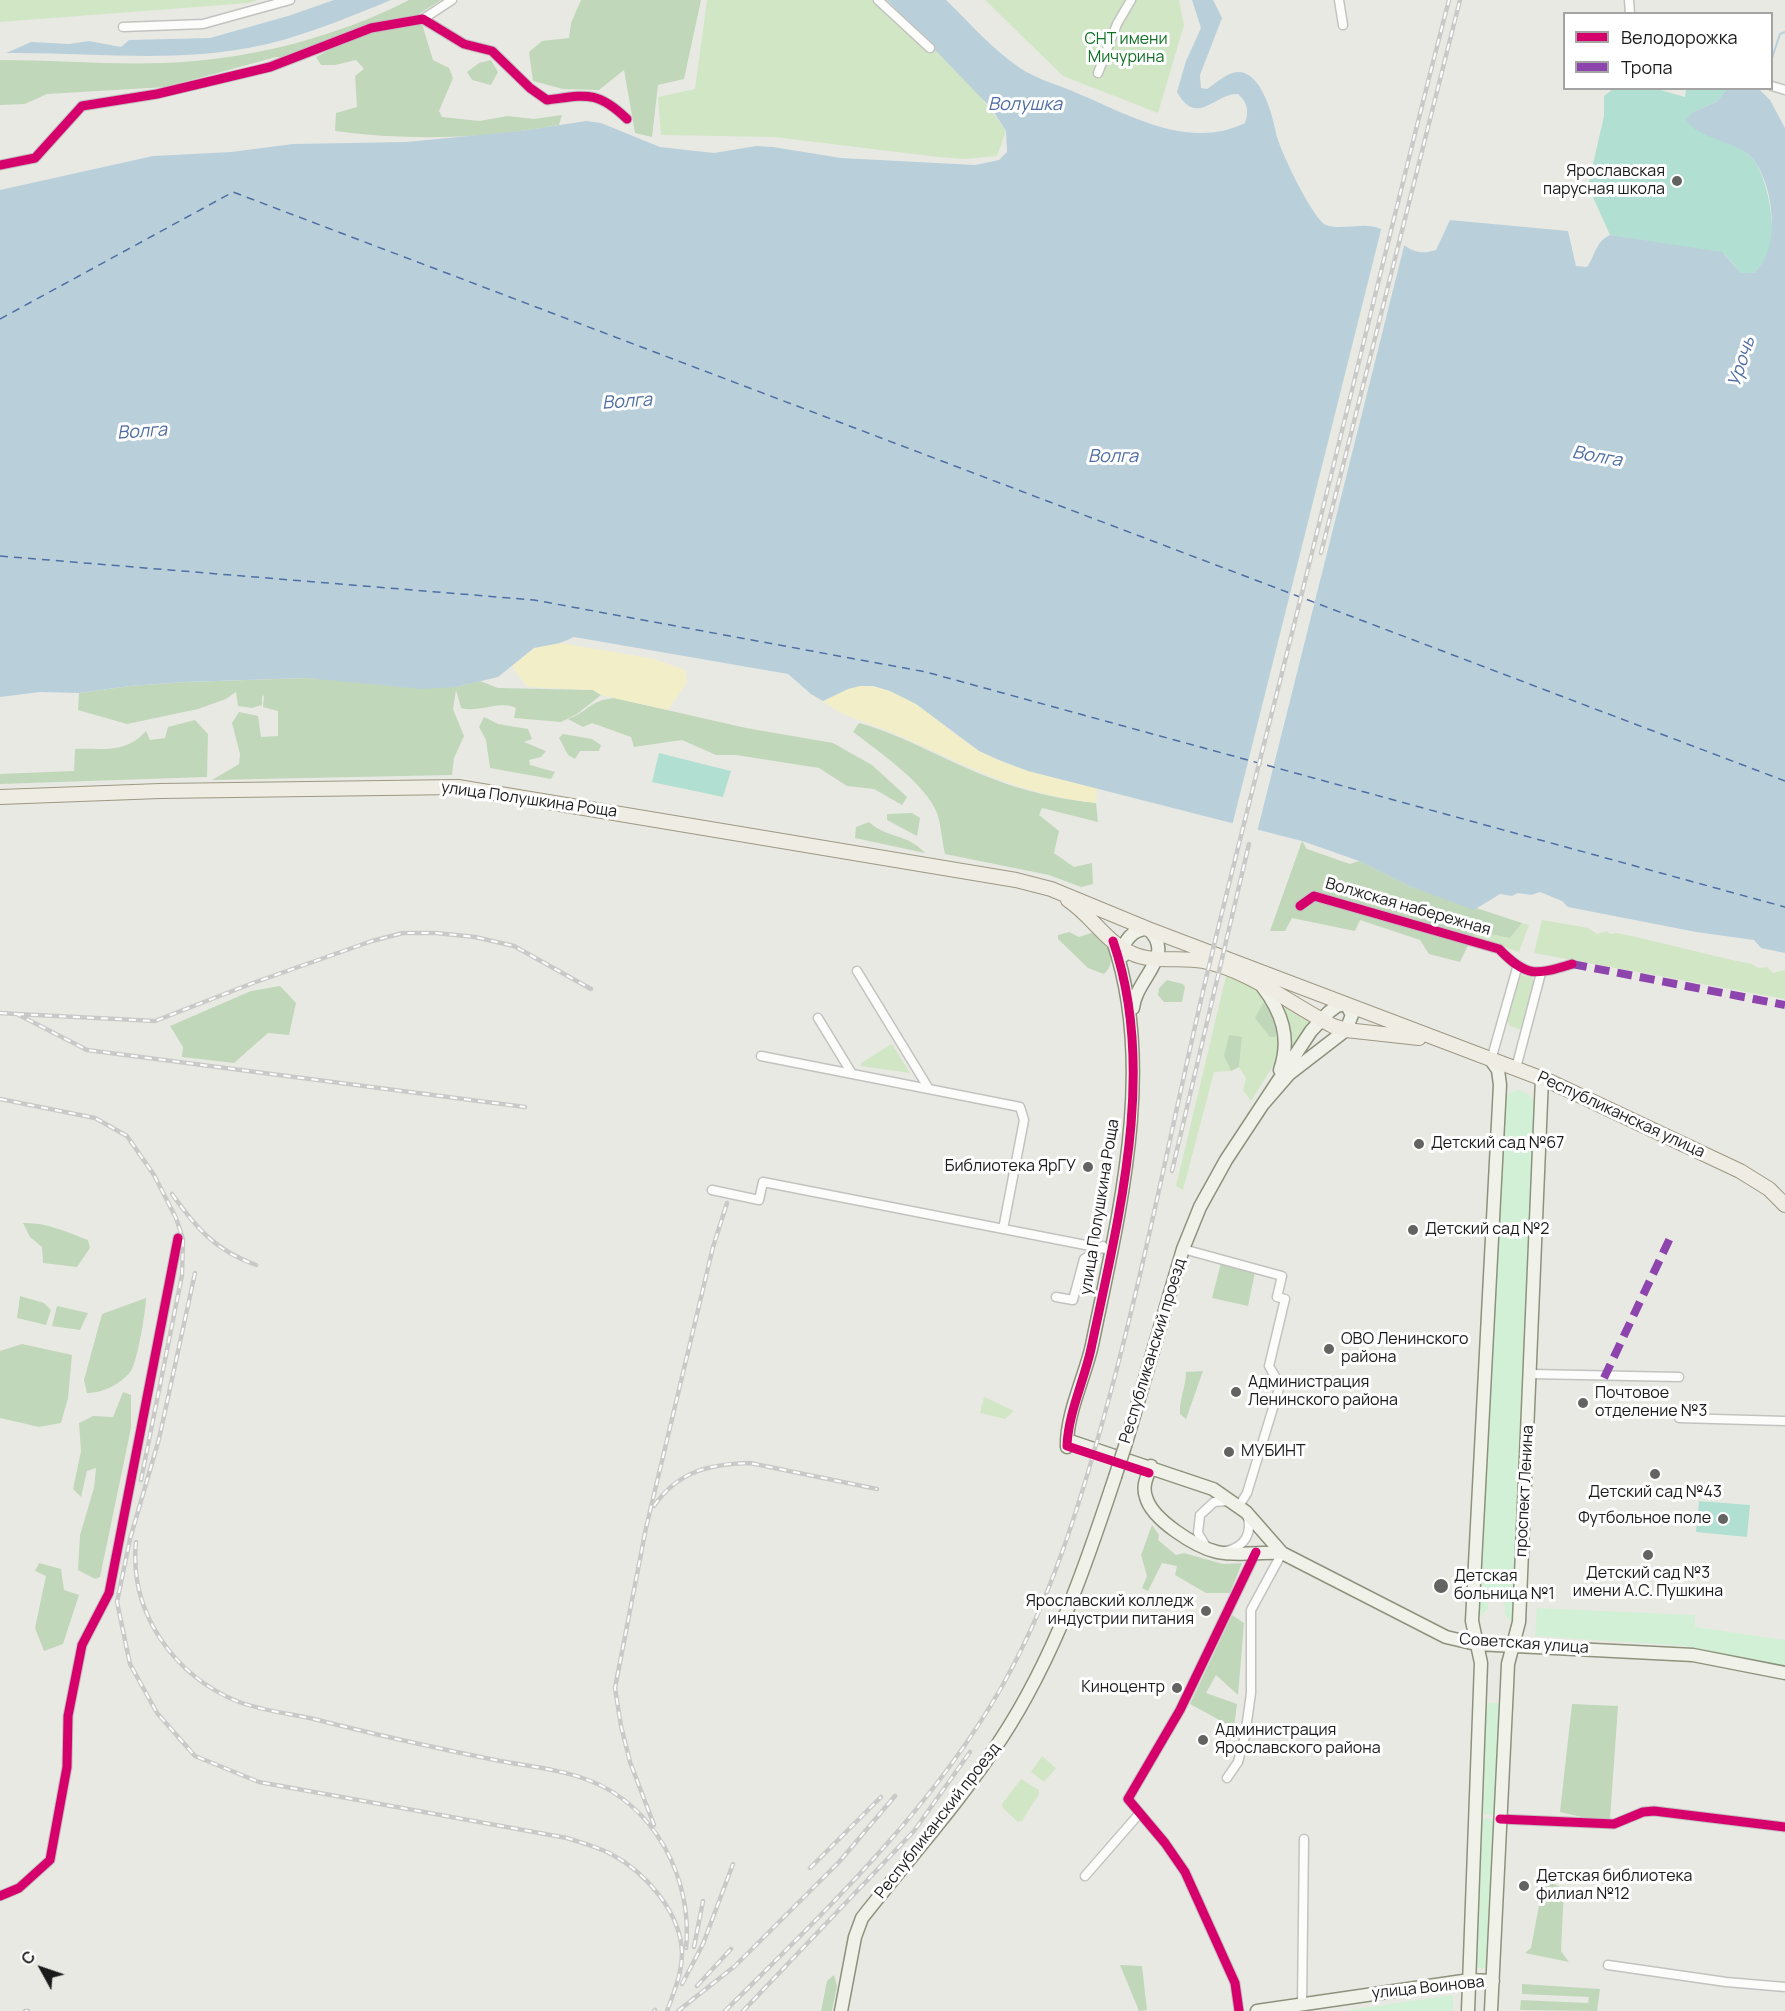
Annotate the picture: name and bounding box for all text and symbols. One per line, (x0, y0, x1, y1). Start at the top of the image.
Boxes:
legend (1563, 12, 1773, 90)
text: Велодорожка (1621, 25, 1738, 49)
park label: СНТ имени Мичурина (1084, 30, 1168, 68)
text: Тропа (1621, 55, 1672, 79)
water label: Волушка (988, 94, 1062, 116)
place label: Ярославская парусная школа (1543, 162, 1665, 200)
marker: Ярославская парусная школа (1670, 174, 1684, 188)
water label: Урочь (1724, 334, 1760, 390)
water label: Волга (601, 389, 653, 415)
water label: Волга (116, 419, 168, 445)
water label: Волга (1570, 442, 1624, 472)
water label: Волга (1088, 446, 1138, 468)
street label: улица Полушкина Роща (440, 778, 618, 822)
street label: Волжская набережная (1323, 874, 1493, 940)
street label: Республиканская улица (1534, 1068, 1708, 1162)
street label: улица Полушкина Роща (1077, 1118, 1123, 1296)
place label: Детский сад №67 (1431, 1134, 1564, 1154)
marker: Детский сад №67 (1412, 1137, 1426, 1151)
place label: Библиотека ЯрГУ (945, 1157, 1076, 1177)
marker: Библиотека ЯрГУ (1081, 1160, 1095, 1174)
place label: Детский сад №2 (1425, 1220, 1549, 1240)
marker: Детский сад №2 (1406, 1223, 1420, 1237)
street label: Республиканский проезд (1116, 1256, 1190, 1446)
place label: ОВО Ленинского района (1341, 1330, 1469, 1368)
marker: ОВО Ленинского района (1322, 1342, 1336, 1356)
place label: Администрация Ленинского района (1248, 1373, 1398, 1411)
place label: Почтовое отделение №3 (1595, 1384, 1707, 1422)
marker: Администрация Ленинского района (1229, 1385, 1243, 1399)
marker: Почтовое отделение №3 (1576, 1396, 1590, 1410)
street label: проспект Ленина (1512, 1425, 1538, 1557)
place label: МУБИНТ (1241, 1442, 1306, 1462)
marker: МУБИНТ (1222, 1445, 1236, 1459)
marker: Детский сад №43 (1648, 1467, 1662, 1481)
place label: Детский сад №43 (1588, 1483, 1722, 1503)
place label: Футбольное поле (1578, 1509, 1711, 1529)
marker: Футбольное поле (1716, 1512, 1730, 1526)
marker: Детский сад №3 имени А.С. Пушкина (1641, 1548, 1655, 1562)
place label: Детский сад №3 имени А.С. Пушкина (1573, 1564, 1723, 1602)
place label: Детская больница №1 (1454, 1567, 1555, 1605)
marker: Детская больница №1 (1432, 1577, 1450, 1595)
place label: Ярославский колледж индустрии питания (1026, 1592, 1194, 1630)
marker: Ярославский колледж индустрии питания (1199, 1604, 1213, 1618)
street label: Советская улица (1459, 1630, 1589, 1658)
place label: Киноцентр (1081, 1678, 1165, 1698)
marker: Киноцентр (1170, 1681, 1184, 1695)
place label: Администрация Ярославского района (1215, 1721, 1381, 1759)
marker: Администрация Ярославского района (1196, 1733, 1210, 1747)
street label: Республиканский проезд (871, 1739, 1005, 1903)
place label: Детская библиотека филиал №12 (1536, 1867, 1692, 1905)
marker: Детская библиотека филиал №12 (1517, 1879, 1531, 1893)
north arrow (12, 1939, 72, 1999)
text: С (16, 1946, 40, 1969)
street label: улица Воинова (1371, 1973, 1485, 2003)

